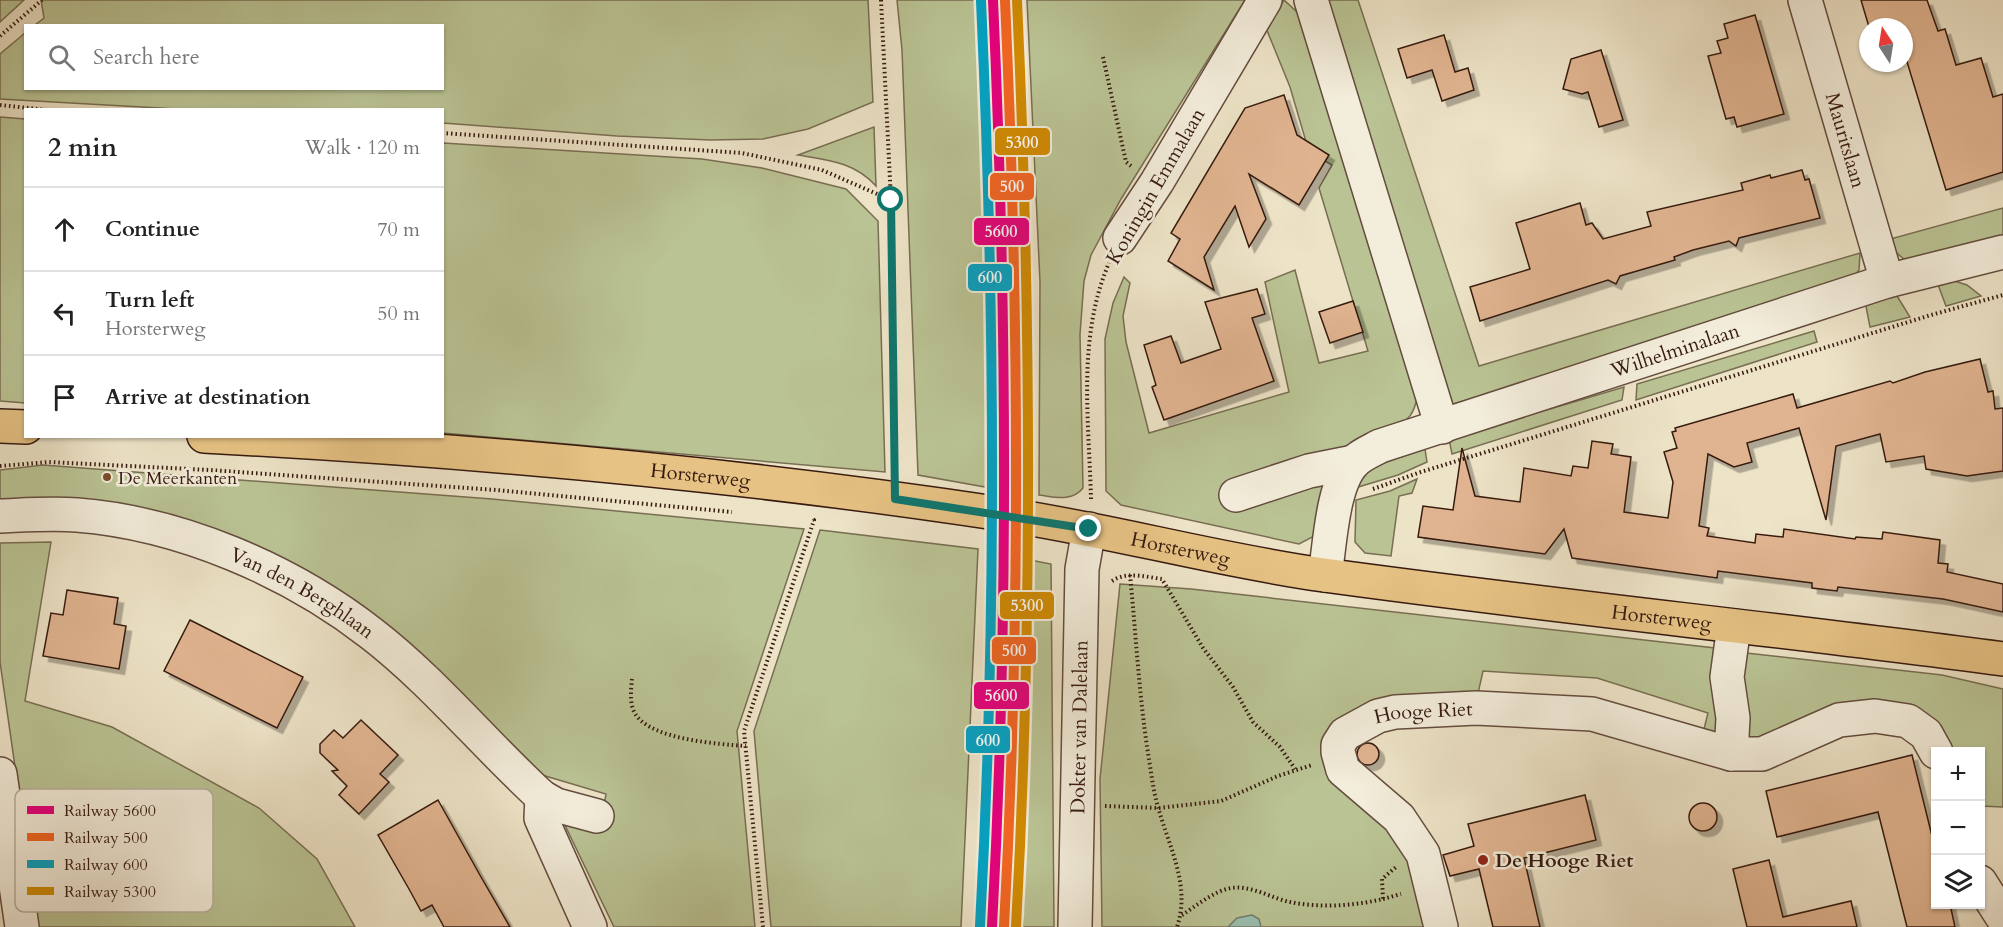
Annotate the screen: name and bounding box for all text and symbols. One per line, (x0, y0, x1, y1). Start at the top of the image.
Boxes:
north arrow (1859, 18, 1913, 72)
search box (24, 24, 444, 90)
icon: search (45, 41, 78, 74)
text: Search here (93, 42, 200, 72)
street label: Mauritslaan (1819, 89, 1872, 192)
street label: Koningin Emmalaan (1100, 103, 1211, 269)
line badge: 5300 (994, 127, 1051, 156)
text: 2 min (48, 130, 117, 165)
text: 5300 (1006, 132, 1038, 154)
text: Walk · 120 m (305, 134, 420, 161)
line badge: 500 (989, 172, 1035, 201)
text: 500 (1000, 176, 1024, 198)
route start (877, 186, 903, 212)
icon: ahead (48, 213, 81, 246)
text: Continue (105, 214, 200, 244)
text: 70 m (377, 216, 420, 243)
line badge: 5600 (973, 217, 1030, 246)
text: 5600 (985, 221, 1017, 243)
line badge: 600 (967, 263, 1013, 292)
text: 600 (978, 267, 1002, 289)
text: Turn left (105, 285, 194, 315)
icon: left (48, 297, 81, 330)
text: 50 m (377, 300, 420, 327)
text: Horsterweg (105, 315, 206, 342)
street label: Wilhelminalaan (1606, 317, 1744, 384)
icon: arrive (48, 381, 81, 414)
text: Arrive at destination (105, 382, 310, 412)
street label: Horsterweg (649, 457, 753, 495)
place label: De Meerkanten (118, 466, 238, 491)
marker: De Meerkanten (101, 471, 113, 483)
route end (1075, 515, 1101, 541)
street label: Horsterweg (1128, 525, 1233, 573)
street label: Van den Berghlaan (226, 541, 380, 645)
line badge: 5300 (999, 591, 1055, 620)
text: 5300 (1011, 595, 1043, 617)
street label: Horsterweg (1610, 598, 1714, 637)
line badge: 500 (991, 636, 1037, 665)
street label: Dokter van Dalelaan (1064, 639, 1095, 814)
text: 500 (1002, 640, 1026, 662)
line badge: 5600 (973, 681, 1030, 710)
text: 5600 (985, 685, 1017, 707)
street label: Hooge Riet (1371, 695, 1474, 731)
line badge: 600 (965, 725, 1011, 754)
text: 600 (976, 730, 1000, 752)
map controls (1931, 747, 1985, 909)
button: + (1931, 747, 1985, 801)
legend (15, 789, 213, 912)
text: Railway 5600 (64, 800, 156, 822)
button: − (1931, 801, 1985, 855)
text: Railway 500 (64, 827, 148, 849)
place label: De Hooge Riet (1495, 847, 1633, 874)
marker: De Hooge Riet (1476, 853, 1490, 867)
text: Railway 600 (64, 854, 148, 876)
button: layers (1931, 855, 1985, 909)
text: Railway 5300 (64, 881, 156, 903)

